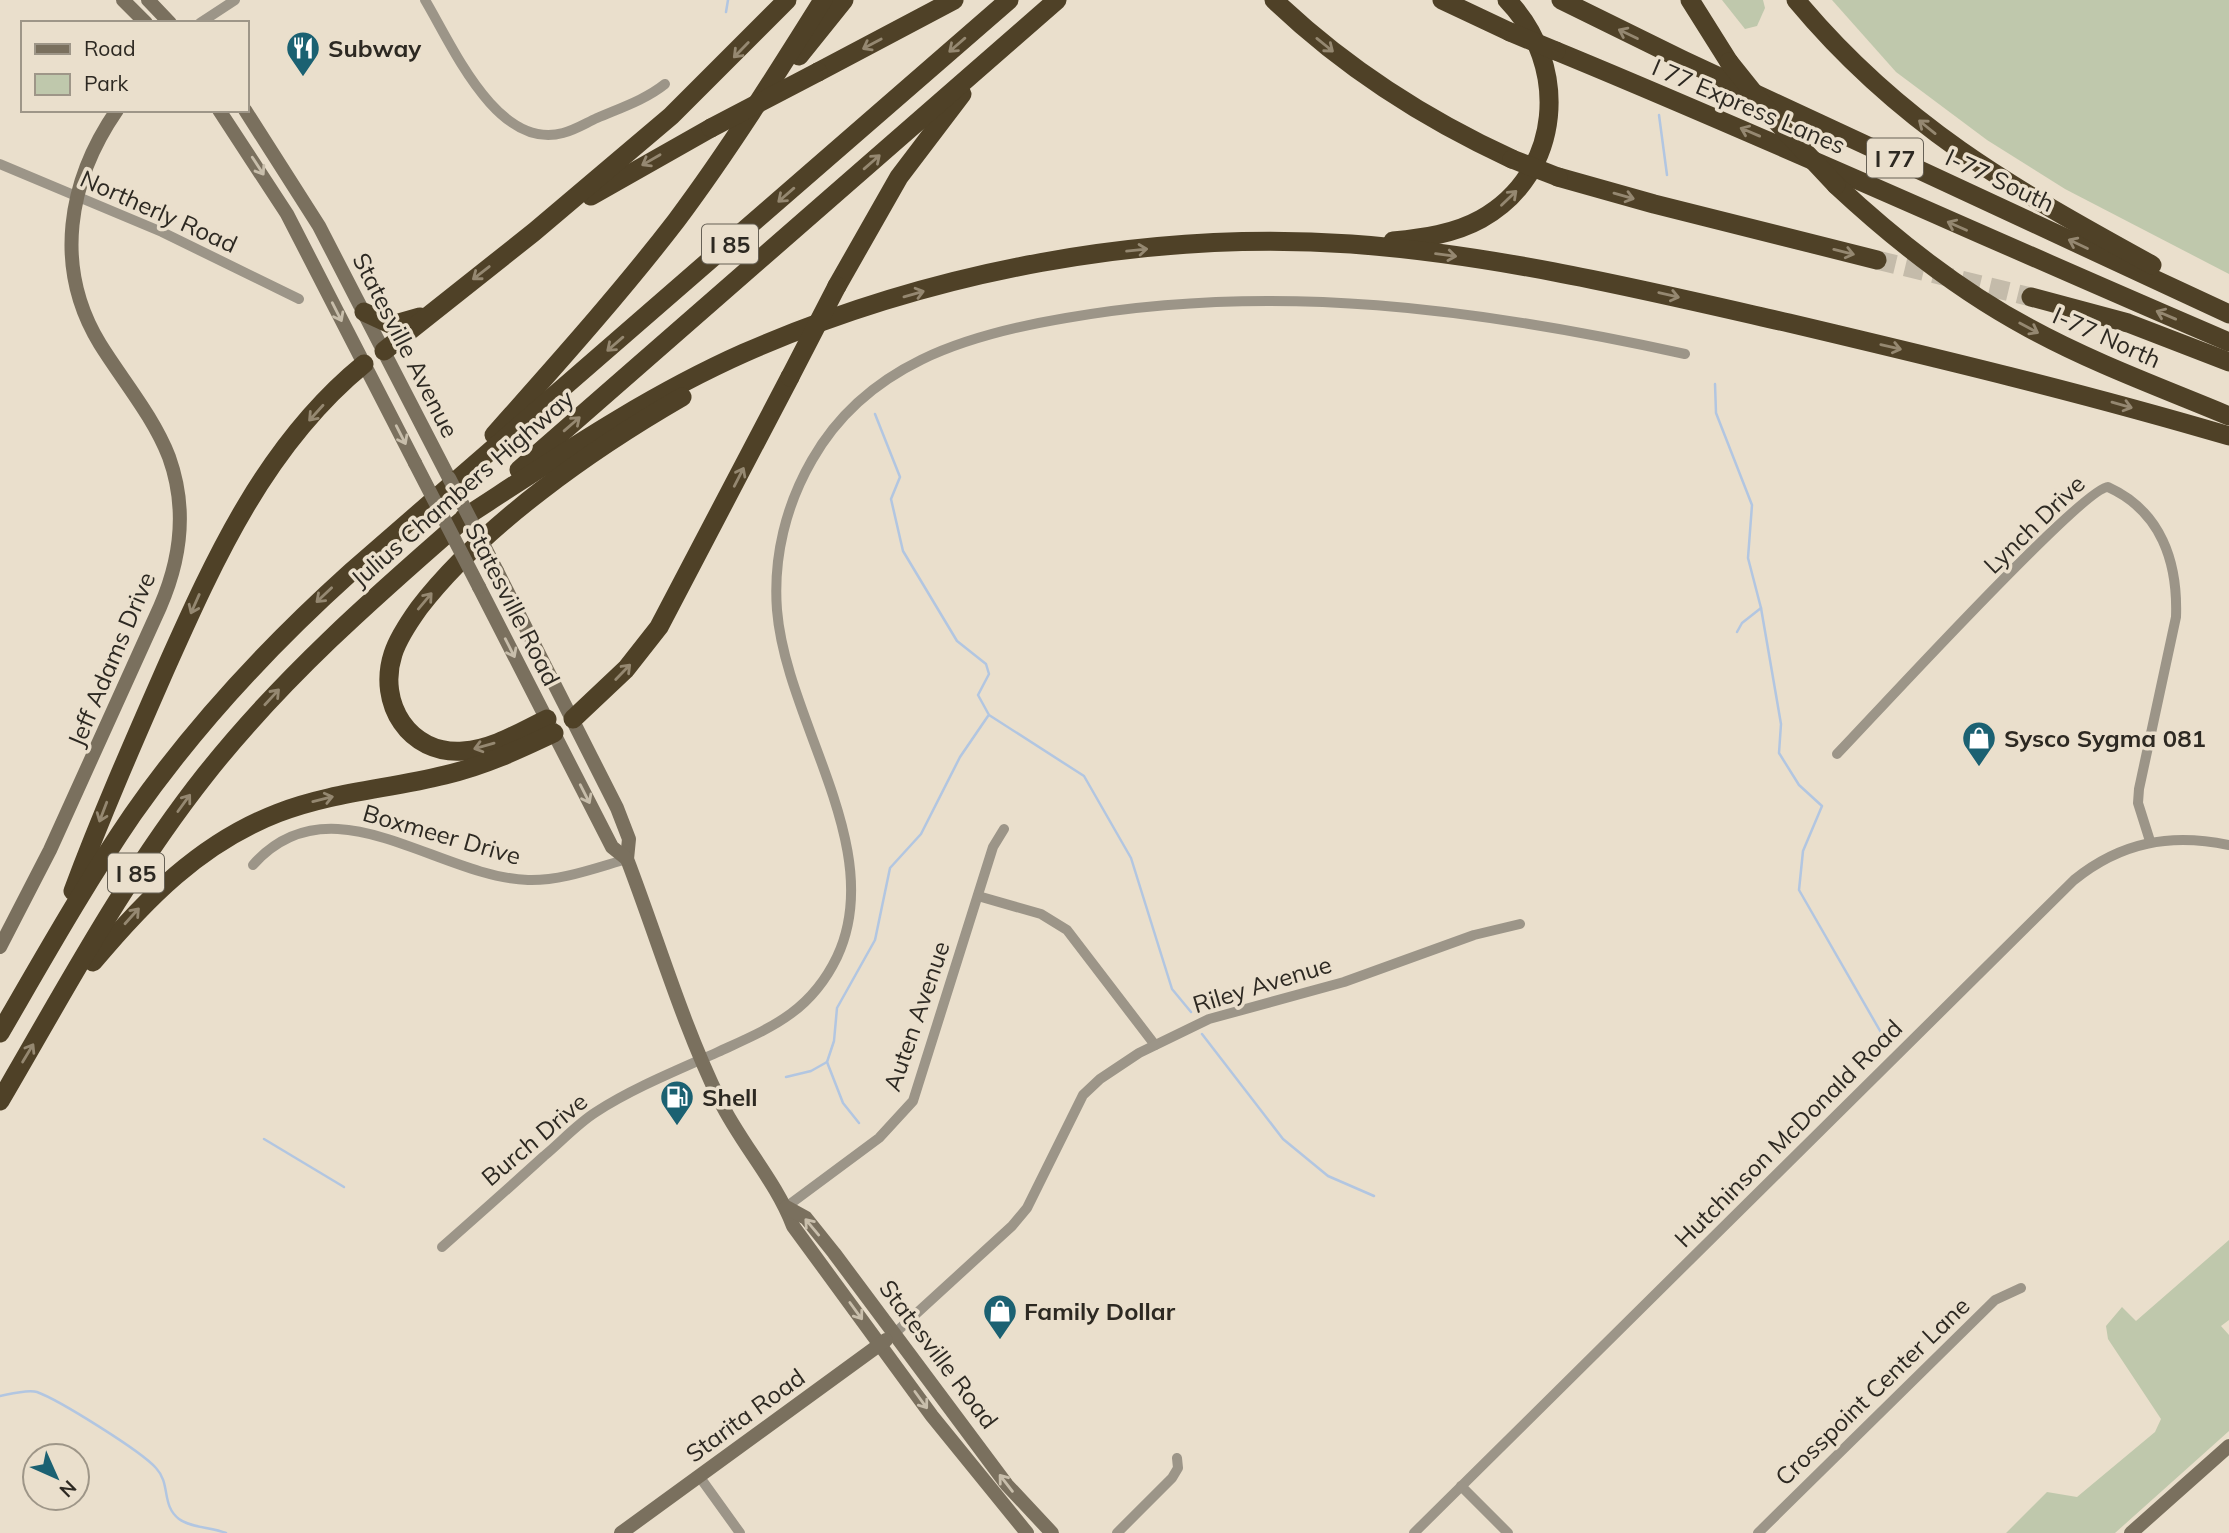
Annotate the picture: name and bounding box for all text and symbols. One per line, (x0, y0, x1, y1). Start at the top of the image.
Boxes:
legend (21, 21, 248, 112)
one-way arrow (1618, 27, 1639, 40)
restaurant icon: Subway (284, 29, 322, 78)
place label: Subway (328, 33, 422, 63)
text: Road (84, 35, 135, 61)
one-way arrow (863, 37, 883, 51)
one-way arrow (948, 37, 966, 53)
one-way arrow (1315, 37, 1333, 53)
one-way arrow (732, 41, 749, 58)
street label: I 77 Express Lanes (1648, 52, 1850, 160)
text: Park (84, 70, 128, 96)
one-way arrow (1918, 120, 1936, 135)
one-way arrow (1740, 125, 1761, 138)
road number: I 77 (1867, 139, 1923, 178)
street label: I-77 South (1941, 142, 2059, 218)
one-way arrow (641, 154, 662, 167)
one-way arrow (863, 154, 881, 170)
one-way arrow (251, 156, 265, 176)
street label: Northerly Road (76, 163, 242, 259)
one-way arrow (777, 187, 795, 203)
one-way arrow (1500, 189, 1517, 206)
one-way arrow (1612, 190, 1634, 203)
one-way arrow (1947, 218, 1968, 231)
road number: I 85 (702, 224, 758, 264)
one-way arrow (2068, 237, 2089, 250)
one-way arrow (1125, 243, 1148, 256)
one-way arrow (1832, 246, 1855, 259)
street label: Statesville Avenue (346, 248, 466, 442)
one-way arrow (1434, 249, 1456, 262)
one-way arrow (472, 265, 491, 280)
one-way arrow (903, 286, 925, 299)
one-way arrow (1657, 289, 1680, 303)
street label: I-77 North (2048, 300, 2166, 374)
one-way arrow (331, 301, 344, 322)
one-way arrow (2156, 308, 2177, 321)
one-way arrow (2018, 322, 2039, 335)
one-way arrow (606, 336, 624, 352)
one-way arrow (1879, 341, 1902, 354)
street label: Julius Chambers Highway (344, 383, 580, 593)
one-way arrow (2111, 399, 2133, 412)
one-way arrow (308, 404, 324, 422)
one-way arrow (562, 416, 580, 432)
one-way arrow (394, 425, 408, 445)
one-way arrow (732, 467, 746, 488)
street label: Lynch Drive (1977, 468, 2091, 580)
street label: Statesville Road (459, 518, 567, 690)
street label: Jeff Adams Drive (61, 567, 161, 751)
one-way arrow (316, 587, 333, 604)
one-way arrow (417, 592, 433, 610)
one-way arrow (188, 593, 201, 614)
one-way arrow (504, 637, 518, 658)
one-way arrow (614, 664, 631, 681)
one-way arrow (264, 688, 280, 706)
shop icon: Sysco Sygma 081 (1960, 719, 1998, 768)
place label: Sysco Sygma 081 (2004, 723, 2206, 753)
one-way arrow (473, 741, 495, 754)
one-way arrow (579, 783, 593, 803)
one-way arrow (311, 792, 334, 805)
one-way arrow (177, 794, 191, 813)
street label: Boxmeer Drive (360, 797, 524, 871)
one-way arrow (95, 800, 108, 822)
road number: I 85 (108, 853, 164, 892)
one-way arrow (123, 908, 140, 925)
street label: Auten Avenue (876, 937, 956, 1095)
street label: Riley Avenue (1189, 949, 1335, 1019)
street label: Hutchinson McDonald Road (1668, 1013, 1908, 1253)
one-way arrow (21, 1044, 35, 1064)
fuel station icon: Shell (658, 1078, 696, 1127)
place label: Shell (702, 1082, 758, 1112)
street label: Burch Drive (475, 1086, 593, 1192)
one-way arrow (804, 1218, 820, 1236)
street label: Statesville Road (873, 1274, 1005, 1434)
street label: Crosspoint Center Lane (1769, 1290, 1975, 1492)
shop icon: Family Dollar (981, 1292, 1019, 1341)
place label: Family Dollar (1024, 1296, 1176, 1326)
one-way arrow (849, 1301, 863, 1320)
street label: Starita Road (680, 1362, 810, 1468)
one-way arrow (913, 1390, 928, 1409)
north arrow (21, 1442, 91, 1512)
one-way arrow (998, 1474, 1013, 1492)
text: N (54, 1475, 82, 1503)

